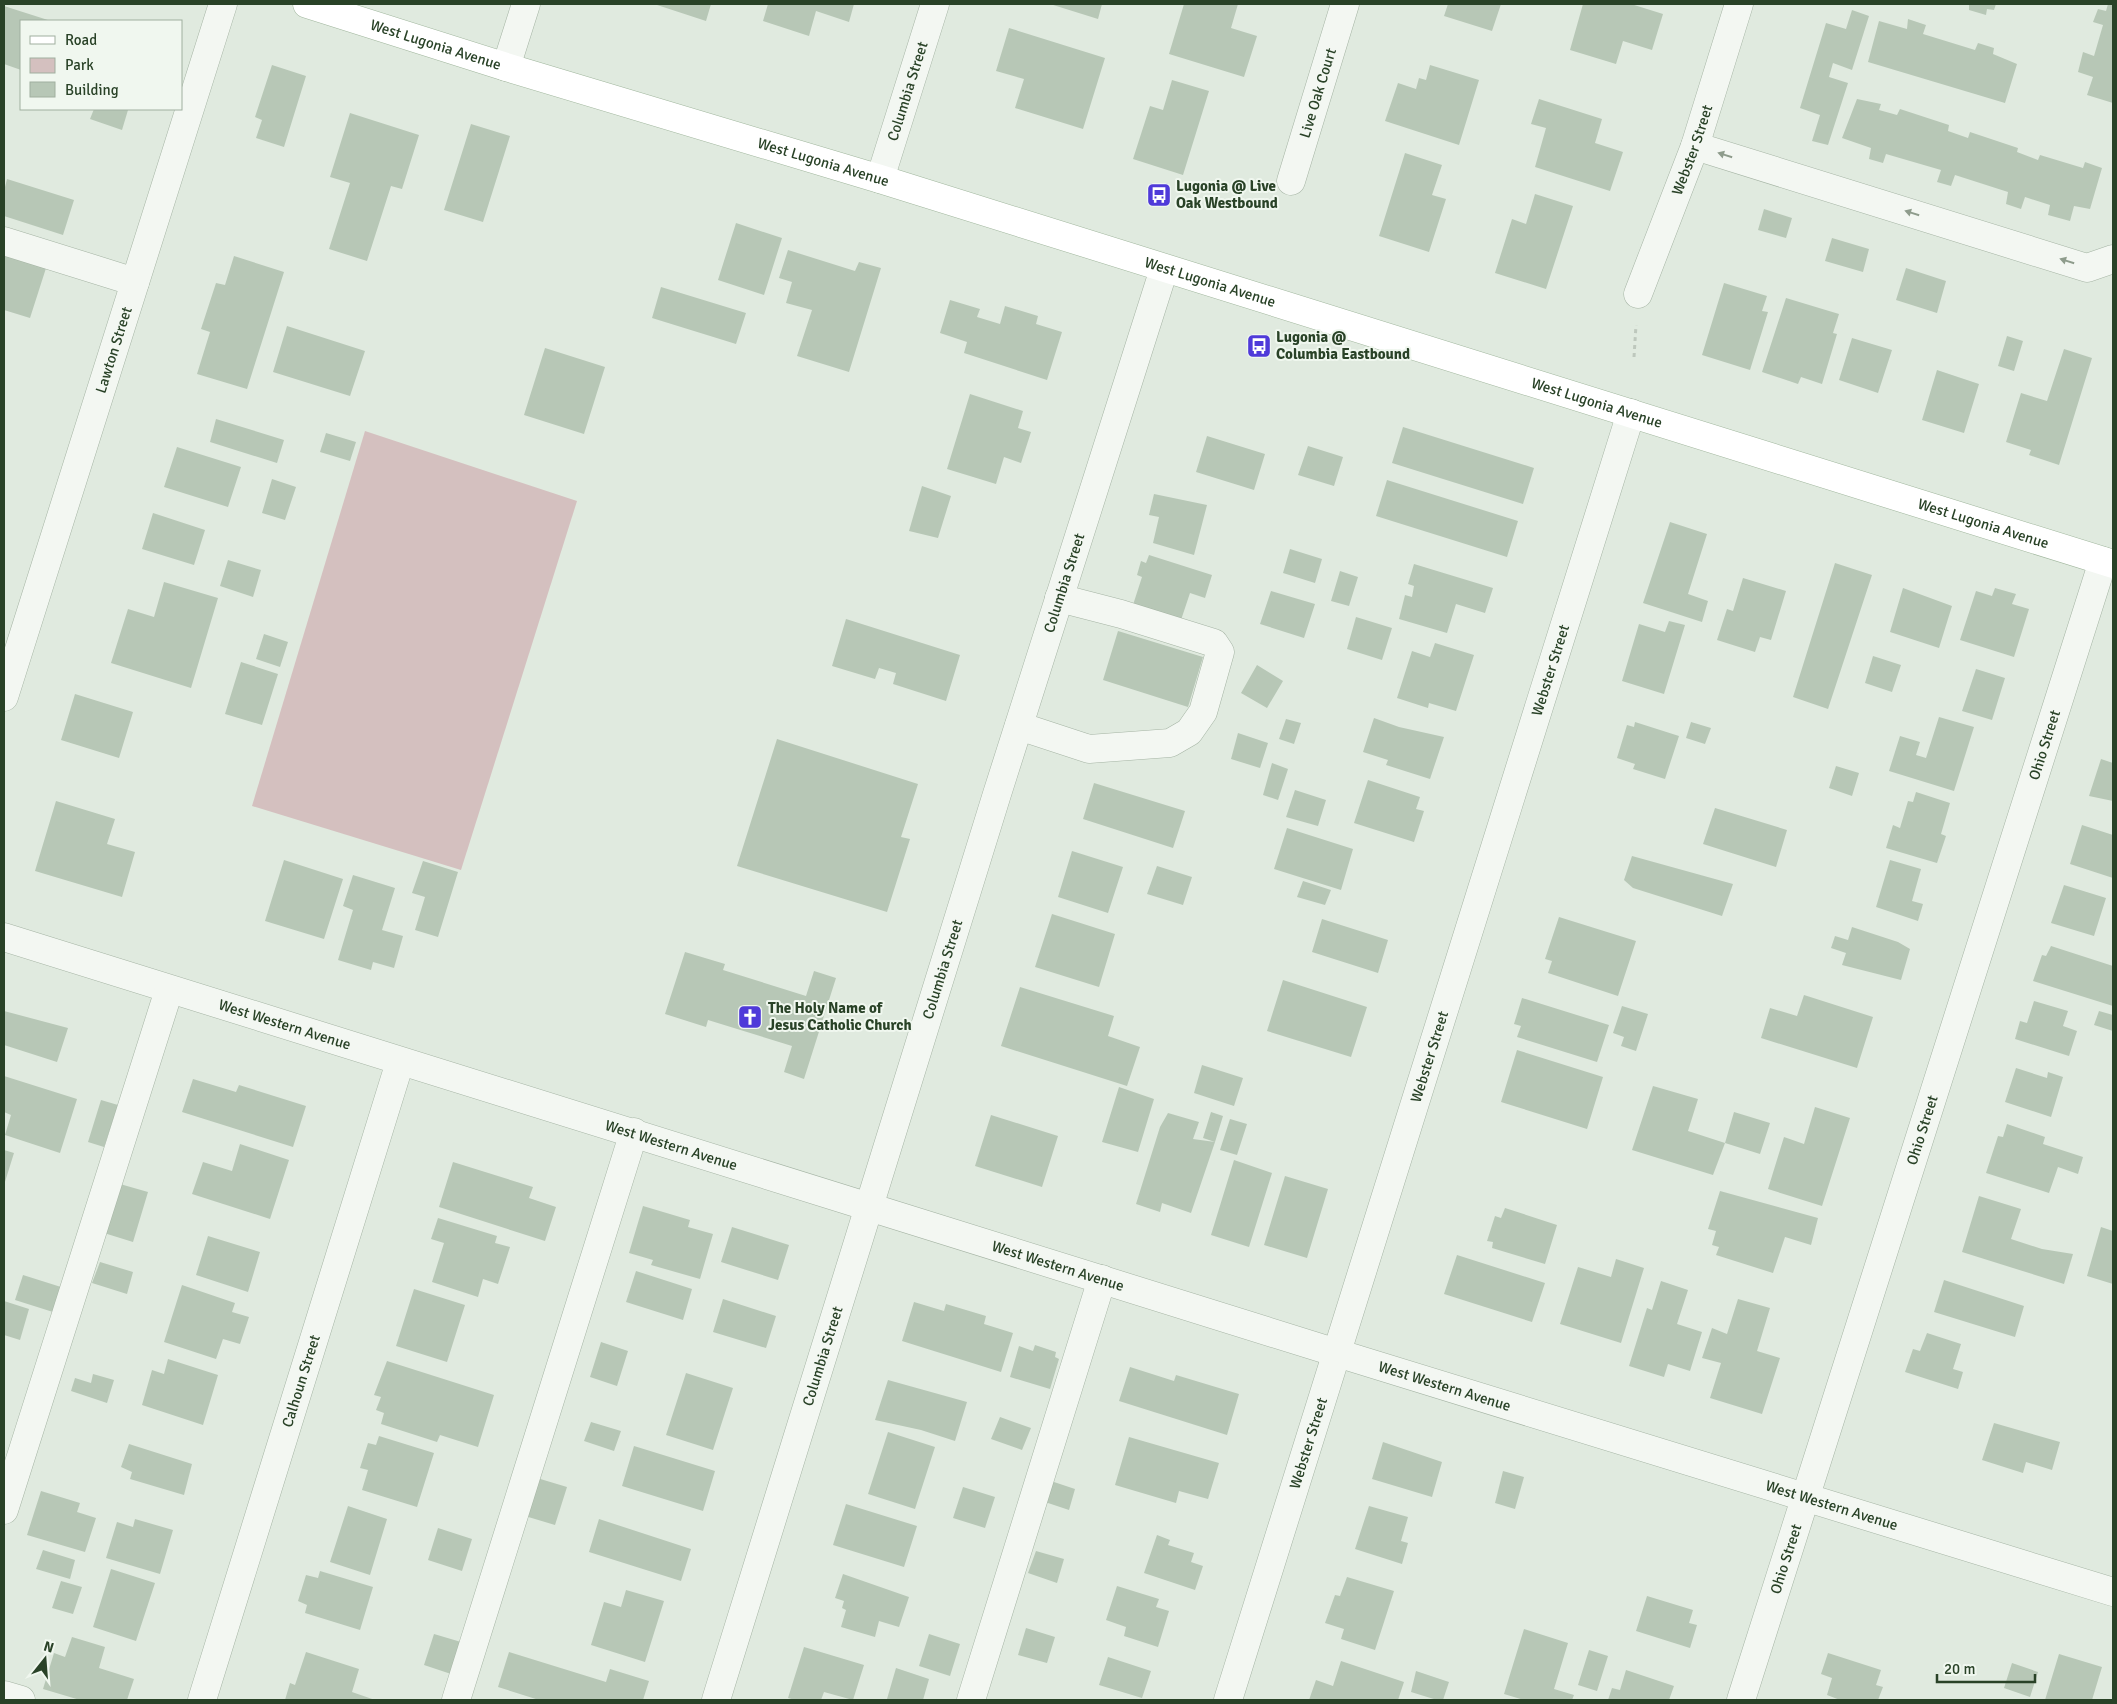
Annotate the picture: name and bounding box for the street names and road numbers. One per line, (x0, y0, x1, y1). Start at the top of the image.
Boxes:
street label: West Lugonia Avenue (368, 16, 503, 74)
street label: Columbia Street (884, 39, 932, 143)
street label: Live Oak Court (1296, 46, 1340, 140)
street label: Webster Street (1668, 102, 1716, 198)
street label: West Lugonia Avenue (755, 134, 891, 190)
street label: West Lugonia Avenue (1142, 253, 1278, 311)
street label: Lawton Street (92, 304, 136, 395)
street label: West Lugonia Avenue (1529, 374, 1664, 432)
street label: West Lugonia Avenue (1916, 495, 2051, 552)
street label: Columbia Street (1040, 531, 1088, 635)
street label: Webster Street (1528, 622, 1573, 718)
street label: Ohio Street (2025, 708, 2064, 782)
street label: Columbia Street (919, 917, 967, 1021)
street label: West Western Avenue (216, 995, 353, 1054)
street label: Webster Street (1407, 1009, 1452, 1105)
street label: Ohio Street (1903, 1093, 1942, 1167)
street label: West Western Avenue (603, 1116, 740, 1174)
street label: West Western Avenue (989, 1237, 1126, 1295)
street label: Columbia Street (799, 1304, 847, 1408)
street label: Calhoun Street (278, 1333, 324, 1429)
street label: West Western Avenue (1376, 1357, 1513, 1415)
street label: Webster Street (1286, 1395, 1331, 1491)
street label: West Western Avenue (1763, 1476, 1900, 1534)
street label: Ohio Street (1766, 1522, 1805, 1596)

